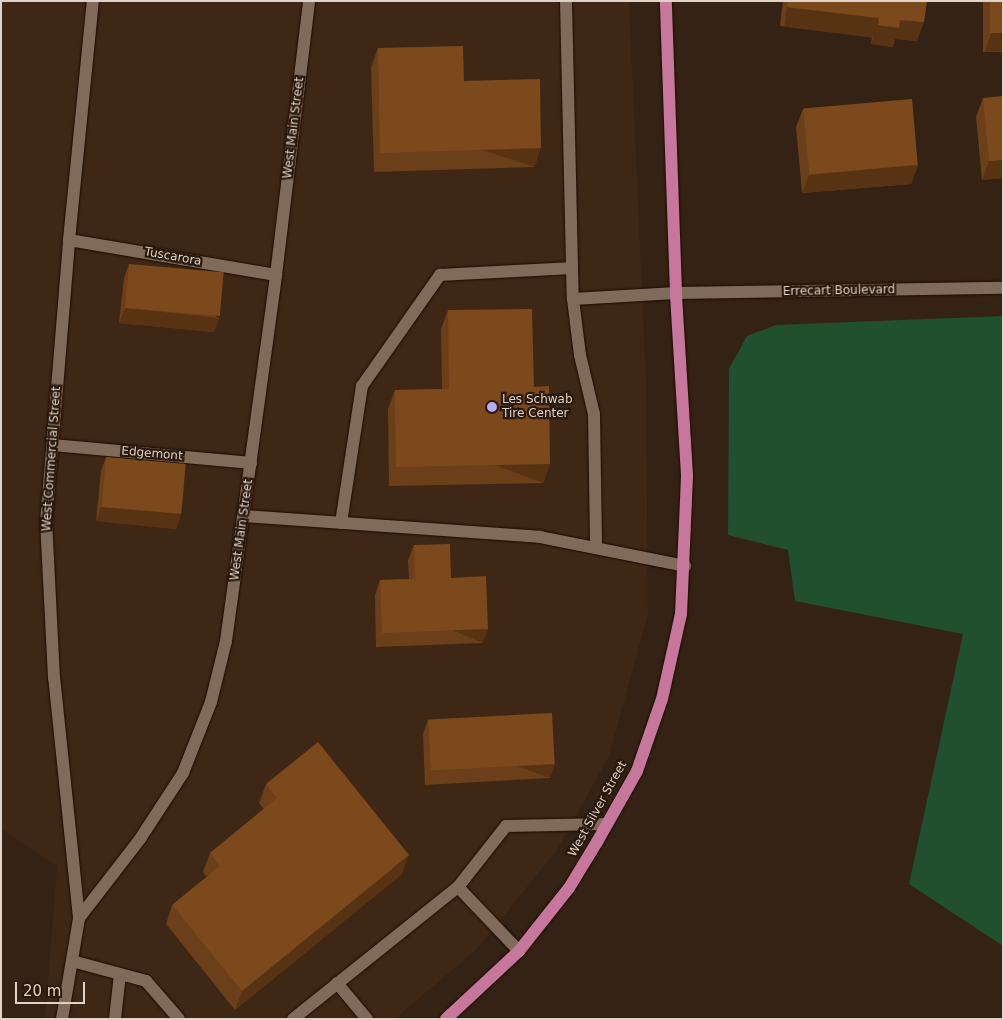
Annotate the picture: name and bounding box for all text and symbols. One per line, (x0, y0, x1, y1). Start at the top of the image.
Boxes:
street label: West Main Street (281, 76, 307, 180)
street label: Tuscarora (143, 245, 203, 269)
street label: Errecart Boulevard (783, 283, 895, 299)
street label: West Commercial Street (40, 386, 64, 532)
place label: Les Schwab Tire Center (502, 393, 573, 421)
marker: Les Schwab Tire Center (486, 401, 498, 413)
street label: Edgemont (121, 444, 183, 464)
street label: West Main Street (228, 478, 256, 582)
street label: West Silver Street (566, 759, 630, 859)
scale bar (18, 972, 88, 1004)
text: 20 m (23, 982, 61, 1000)

